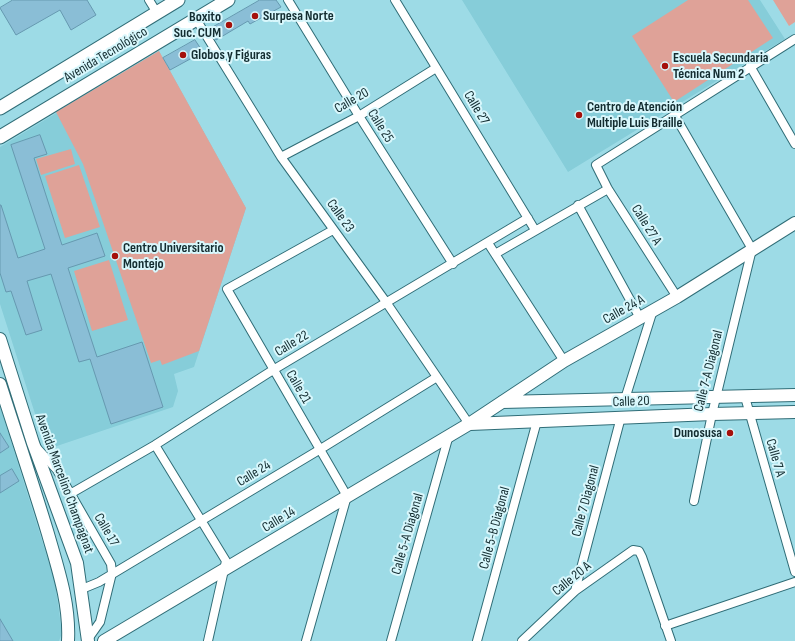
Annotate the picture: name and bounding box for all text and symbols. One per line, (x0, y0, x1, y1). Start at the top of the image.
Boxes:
place label: Surpesa Norte (263, 8, 334, 24)
place label: Boxito Suc. CUM (174, 9, 221, 42)
marker: Surpesa Norte (250, 11, 260, 21)
marker: Boxito Suc. CUM (224, 20, 234, 30)
street label: Avenida Tecnológico (61, 23, 151, 87)
place label: Globos y Figuras (191, 47, 271, 63)
marker: Globos y Figuras (178, 50, 188, 60)
place label: Escuela Secundaria Técnica Num 2 (673, 50, 768, 82)
marker: Escuela Secundaria Técnica Num 2 (660, 61, 670, 71)
street label: Calle 20 (332, 84, 372, 118)
street label: Calle 27 (459, 88, 493, 128)
place label: Centro de Atención Multiple Luis Braille (587, 99, 682, 132)
street label: Calle 25 (363, 106, 397, 146)
marker: Centro de Atención Multiple Luis Braille (574, 110, 584, 120)
street label: Calle 23 (322, 196, 358, 236)
street label: Calle 27 A (627, 202, 665, 248)
place label: Centro Universitario Montejo (123, 240, 224, 272)
marker: Centro Universitario Montejo (110, 251, 120, 261)
street label: Calle 24 A (600, 292, 648, 328)
street label: Calle 22 (272, 327, 312, 361)
street label: Calle 7-A Diagonal (691, 329, 727, 413)
street label: Calle 21 (282, 367, 314, 407)
street label: Calle 20 (612, 393, 650, 411)
street label: Avenida Marcelino Champagnat (31, 412, 97, 556)
place label: Dunosusa (674, 425, 722, 441)
marker: Dunosusa (725, 428, 735, 438)
street label: Calle 7 A (762, 437, 788, 479)
street label: Calle 24 (234, 457, 274, 491)
street label: Calle 7 Diagonal (568, 464, 604, 538)
street label: Calle 5-B Diagonal (476, 485, 514, 571)
street label: Calle 5-A Diagonal (388, 491, 428, 577)
street label: Calle 14 (259, 504, 299, 536)
street label: Calle 17 (90, 510, 122, 550)
street label: Calle 20 A (549, 558, 595, 600)

